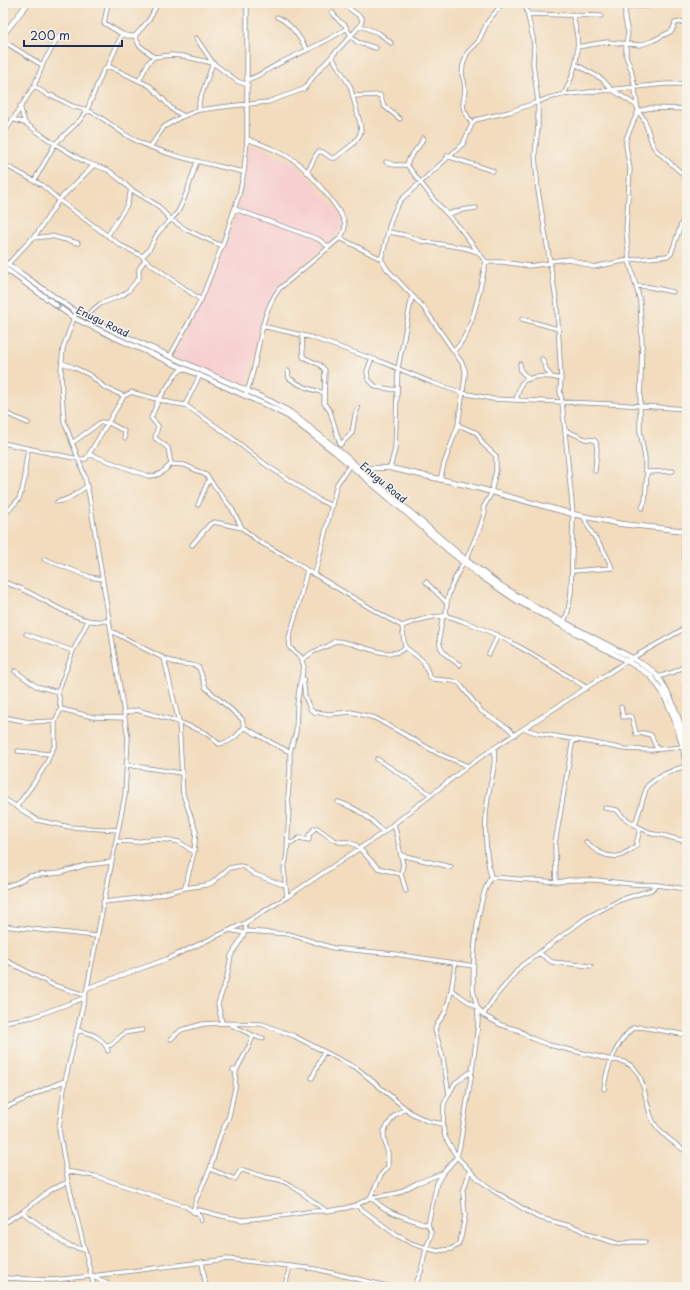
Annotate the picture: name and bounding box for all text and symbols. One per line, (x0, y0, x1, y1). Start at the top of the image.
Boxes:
scale bar (24, 22, 122, 48)
text: 200 m (30, 26, 70, 44)
one-way arrow (53, 301, 60, 308)
street label: Enugu Road (74, 302, 132, 340)
street label: Enugu Road (357, 458, 411, 506)

